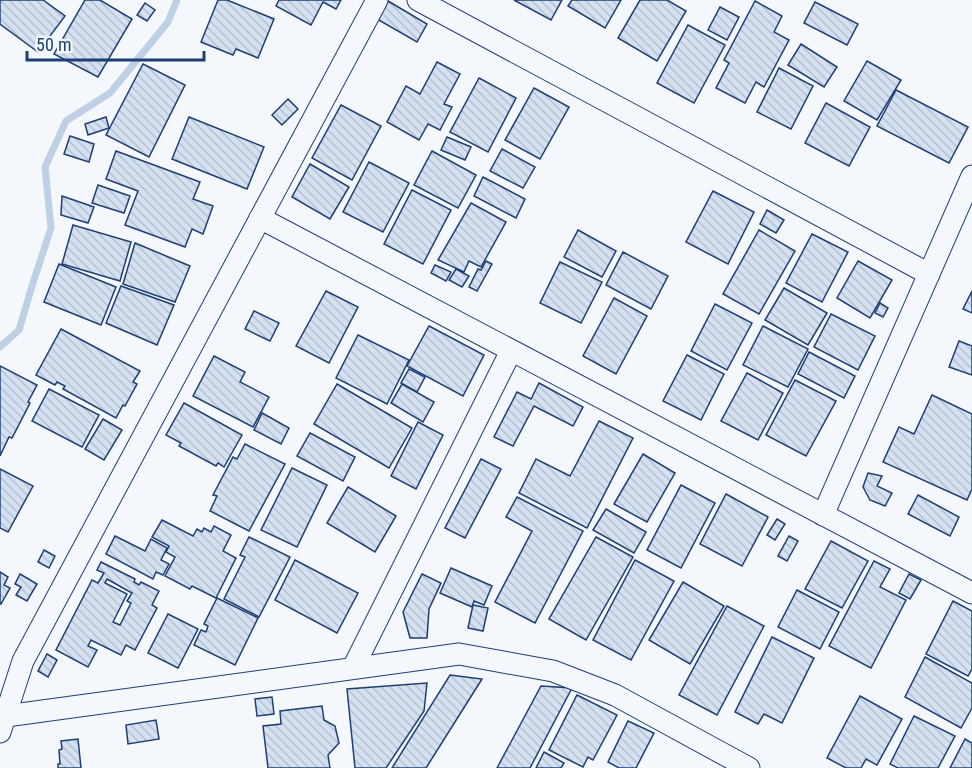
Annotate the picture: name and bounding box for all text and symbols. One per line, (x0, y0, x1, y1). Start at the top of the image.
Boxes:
scale bar (27, 24, 204, 62)
text: 50 m (36, 34, 71, 55)

